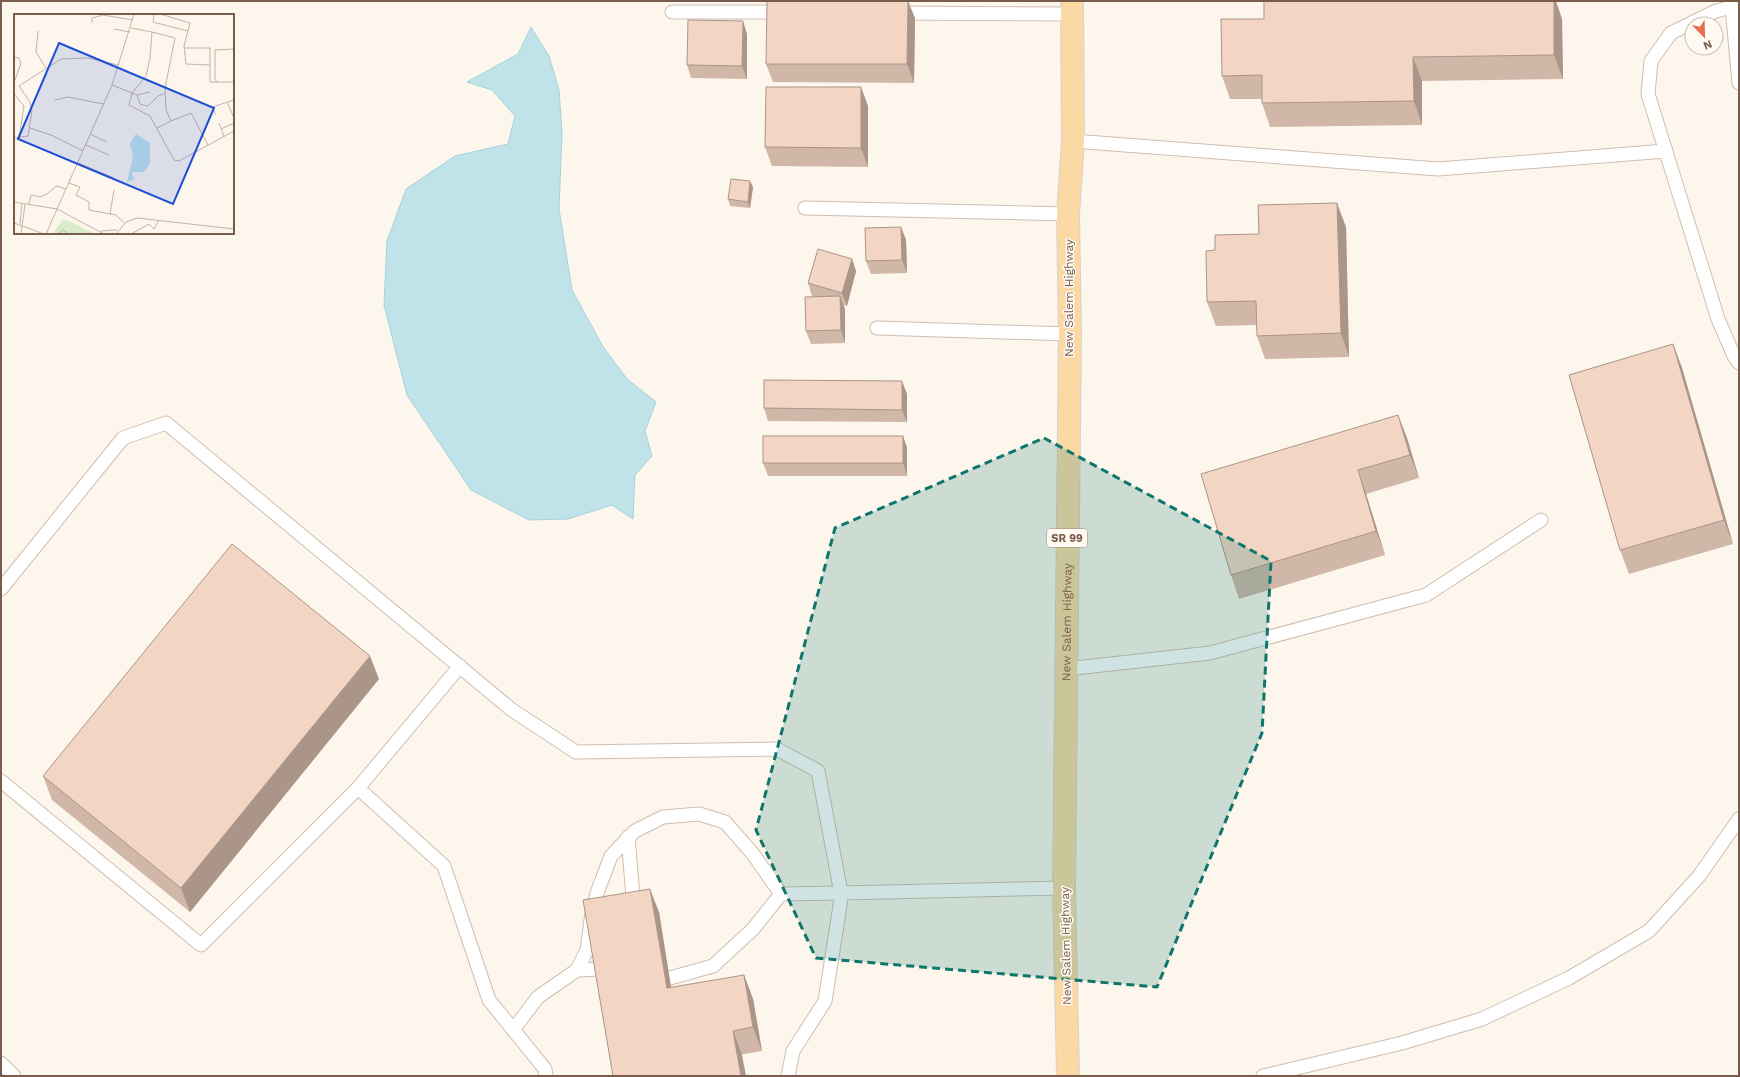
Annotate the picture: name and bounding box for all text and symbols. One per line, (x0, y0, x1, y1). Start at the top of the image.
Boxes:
inset map (14, 14, 234, 234)
north arrow (1684, 16, 1724, 56)
text: N (1701, 37, 1714, 52)
street label: New Salem Highway (1062, 238, 1076, 357)
road number: SR 99 (1047, 529, 1087, 547)
street label: New Salem Highway (1059, 562, 1075, 681)
street label: New Salem Highway (1058, 886, 1074, 1005)

